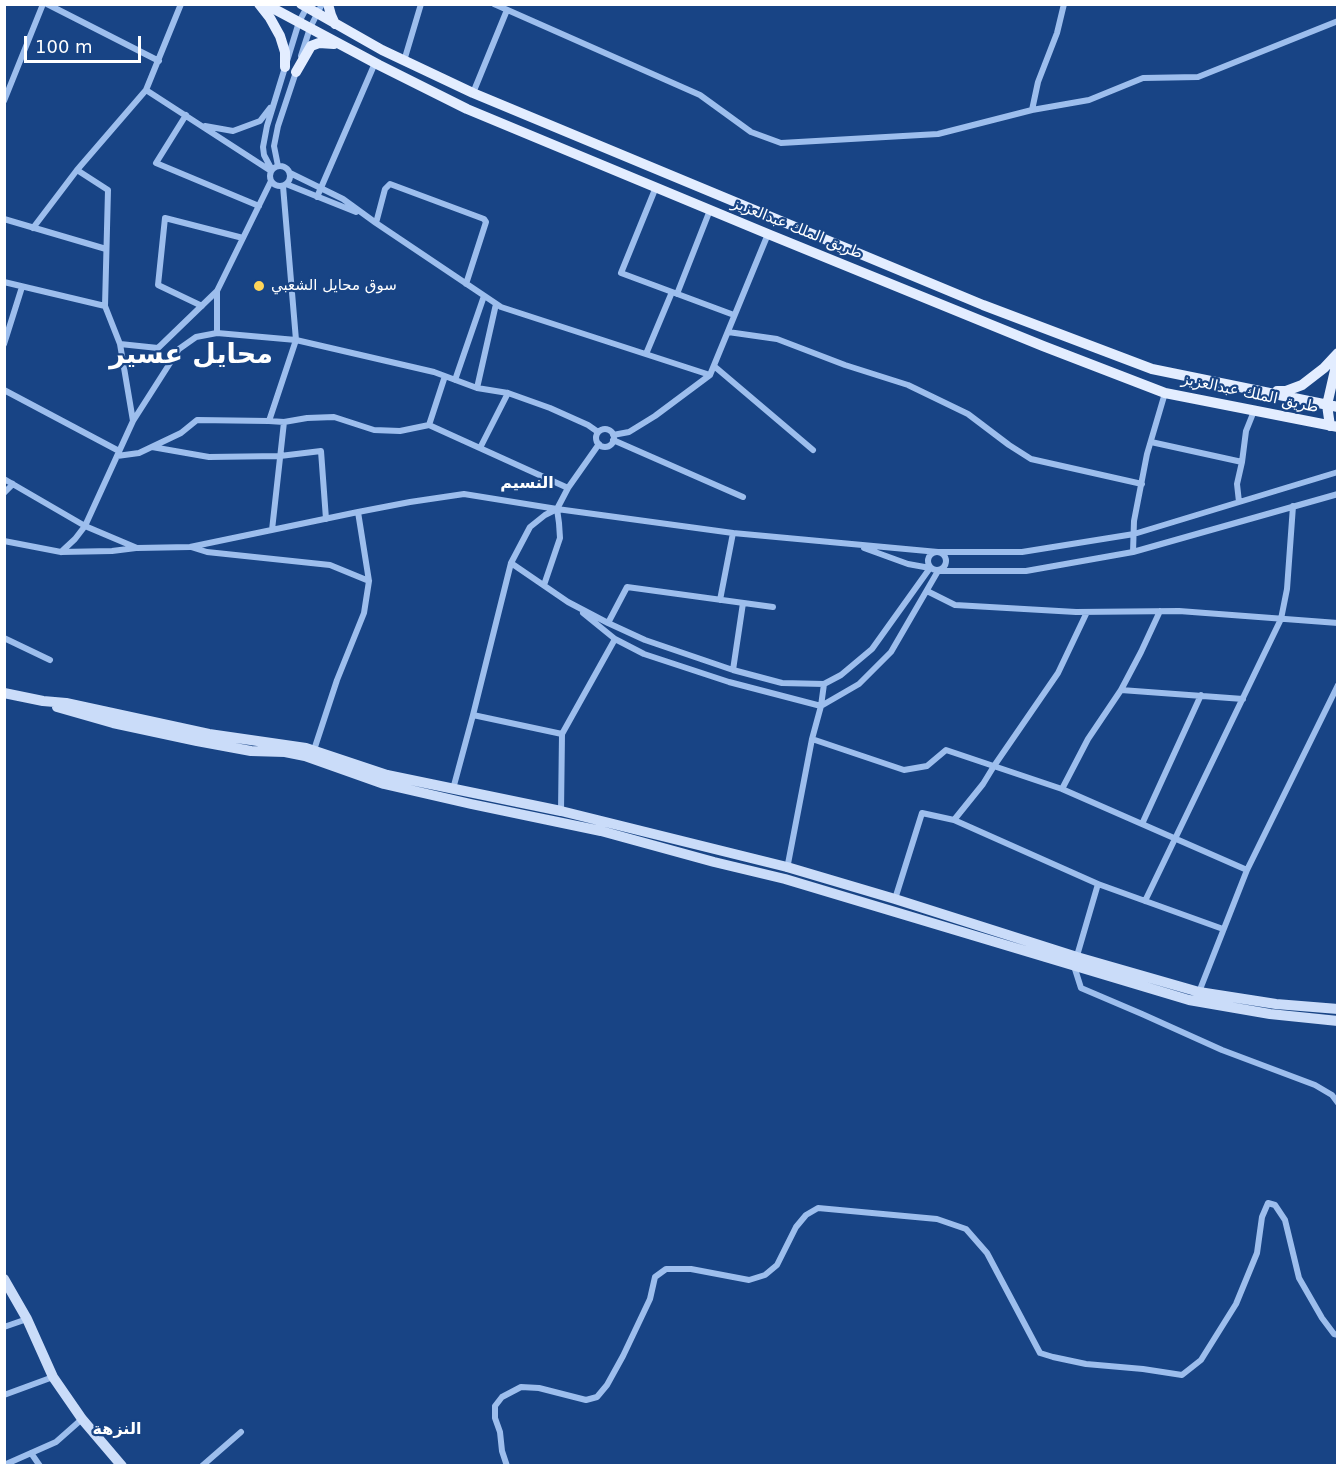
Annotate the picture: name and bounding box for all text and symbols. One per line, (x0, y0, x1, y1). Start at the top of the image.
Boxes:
scale bar (27, 24, 144, 62)
text: 100 m (35, 36, 93, 57)
street label: طريق الملك عبدالعزيز (729, 195, 865, 263)
place label: سوق محايل الشعبي (271, 277, 397, 295)
marker: سوق محايل الشعبي (252, 279, 266, 293)
district label: محايل عسير (109, 340, 273, 372)
street label: طريق الملك عبدالعزيز (1180, 371, 1320, 417)
district label: النسيم (500, 474, 554, 494)
district label: النزهة (93, 1420, 141, 1440)

